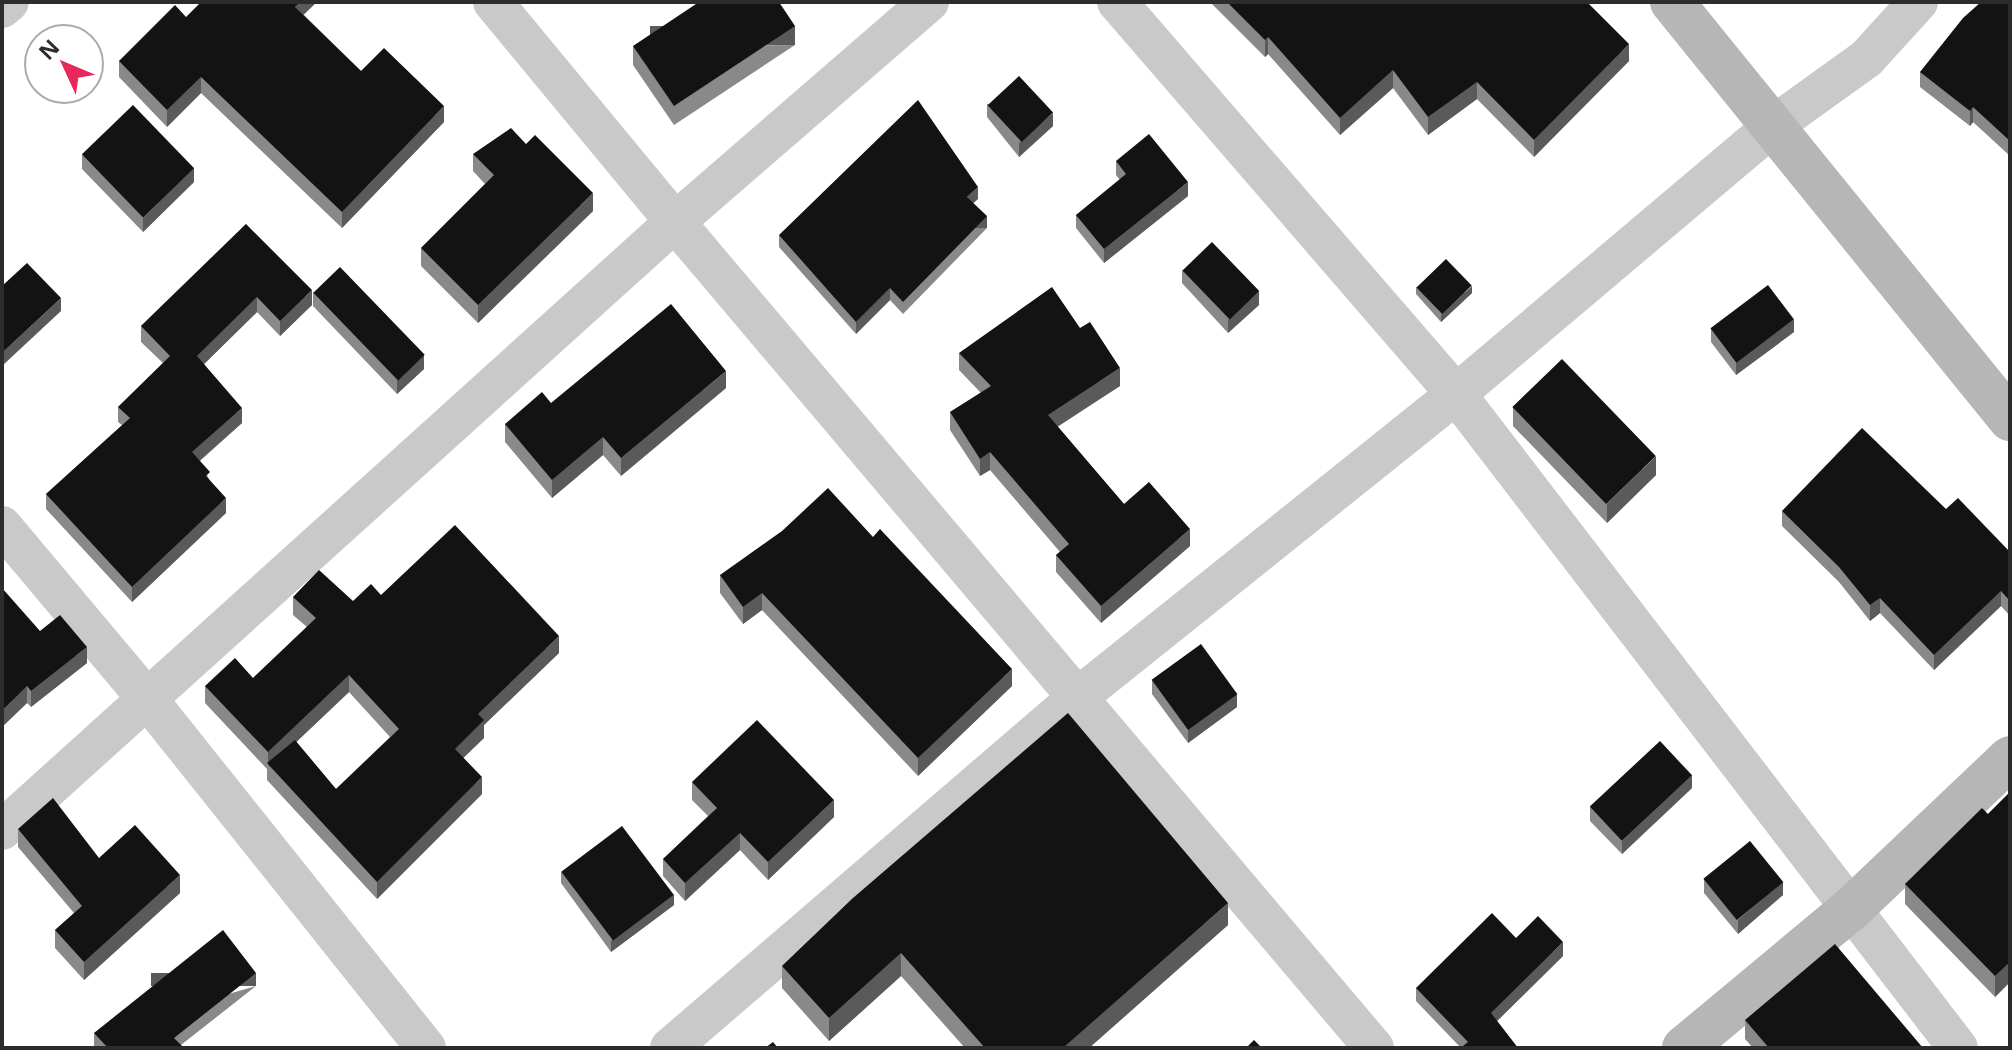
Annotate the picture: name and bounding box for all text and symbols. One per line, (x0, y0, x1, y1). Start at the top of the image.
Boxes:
north arrow (24, 24, 104, 104)
text: N (31, 32, 65, 66)

